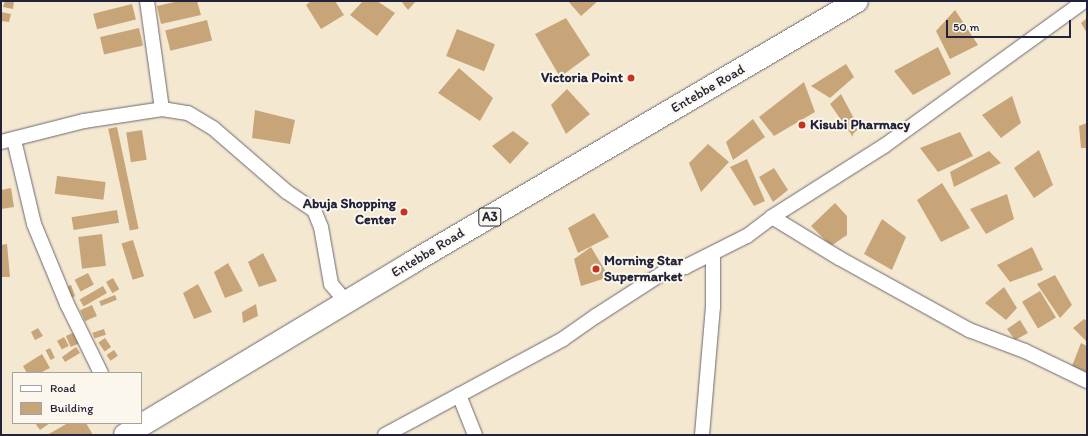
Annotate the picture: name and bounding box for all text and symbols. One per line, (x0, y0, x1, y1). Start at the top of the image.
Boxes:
scale bar (948, 12, 1073, 38)
text: 50 m (953, 20, 979, 34)
street label: Entebbe Road (668, 61, 748, 117)
place label: Victoria Point (541, 70, 623, 86)
marker: Victoria Point (626, 73, 636, 83)
place label: Kisubi Pharmacy (810, 117, 910, 133)
marker: Kisubi Pharmacy (797, 120, 807, 130)
place label: Abuja Shopping Center (303, 196, 396, 228)
road number: A3 (478, 206, 502, 228)
marker: Abuja Shopping Center (399, 207, 409, 217)
street label: Entebbe Road (389, 225, 467, 281)
place label: Morning Star Supermarket (604, 253, 683, 286)
marker: Morning Star Supermarket (591, 264, 601, 274)
legend (12, 372, 142, 424)
text: Road (50, 381, 76, 395)
text: Building (50, 401, 93, 415)

